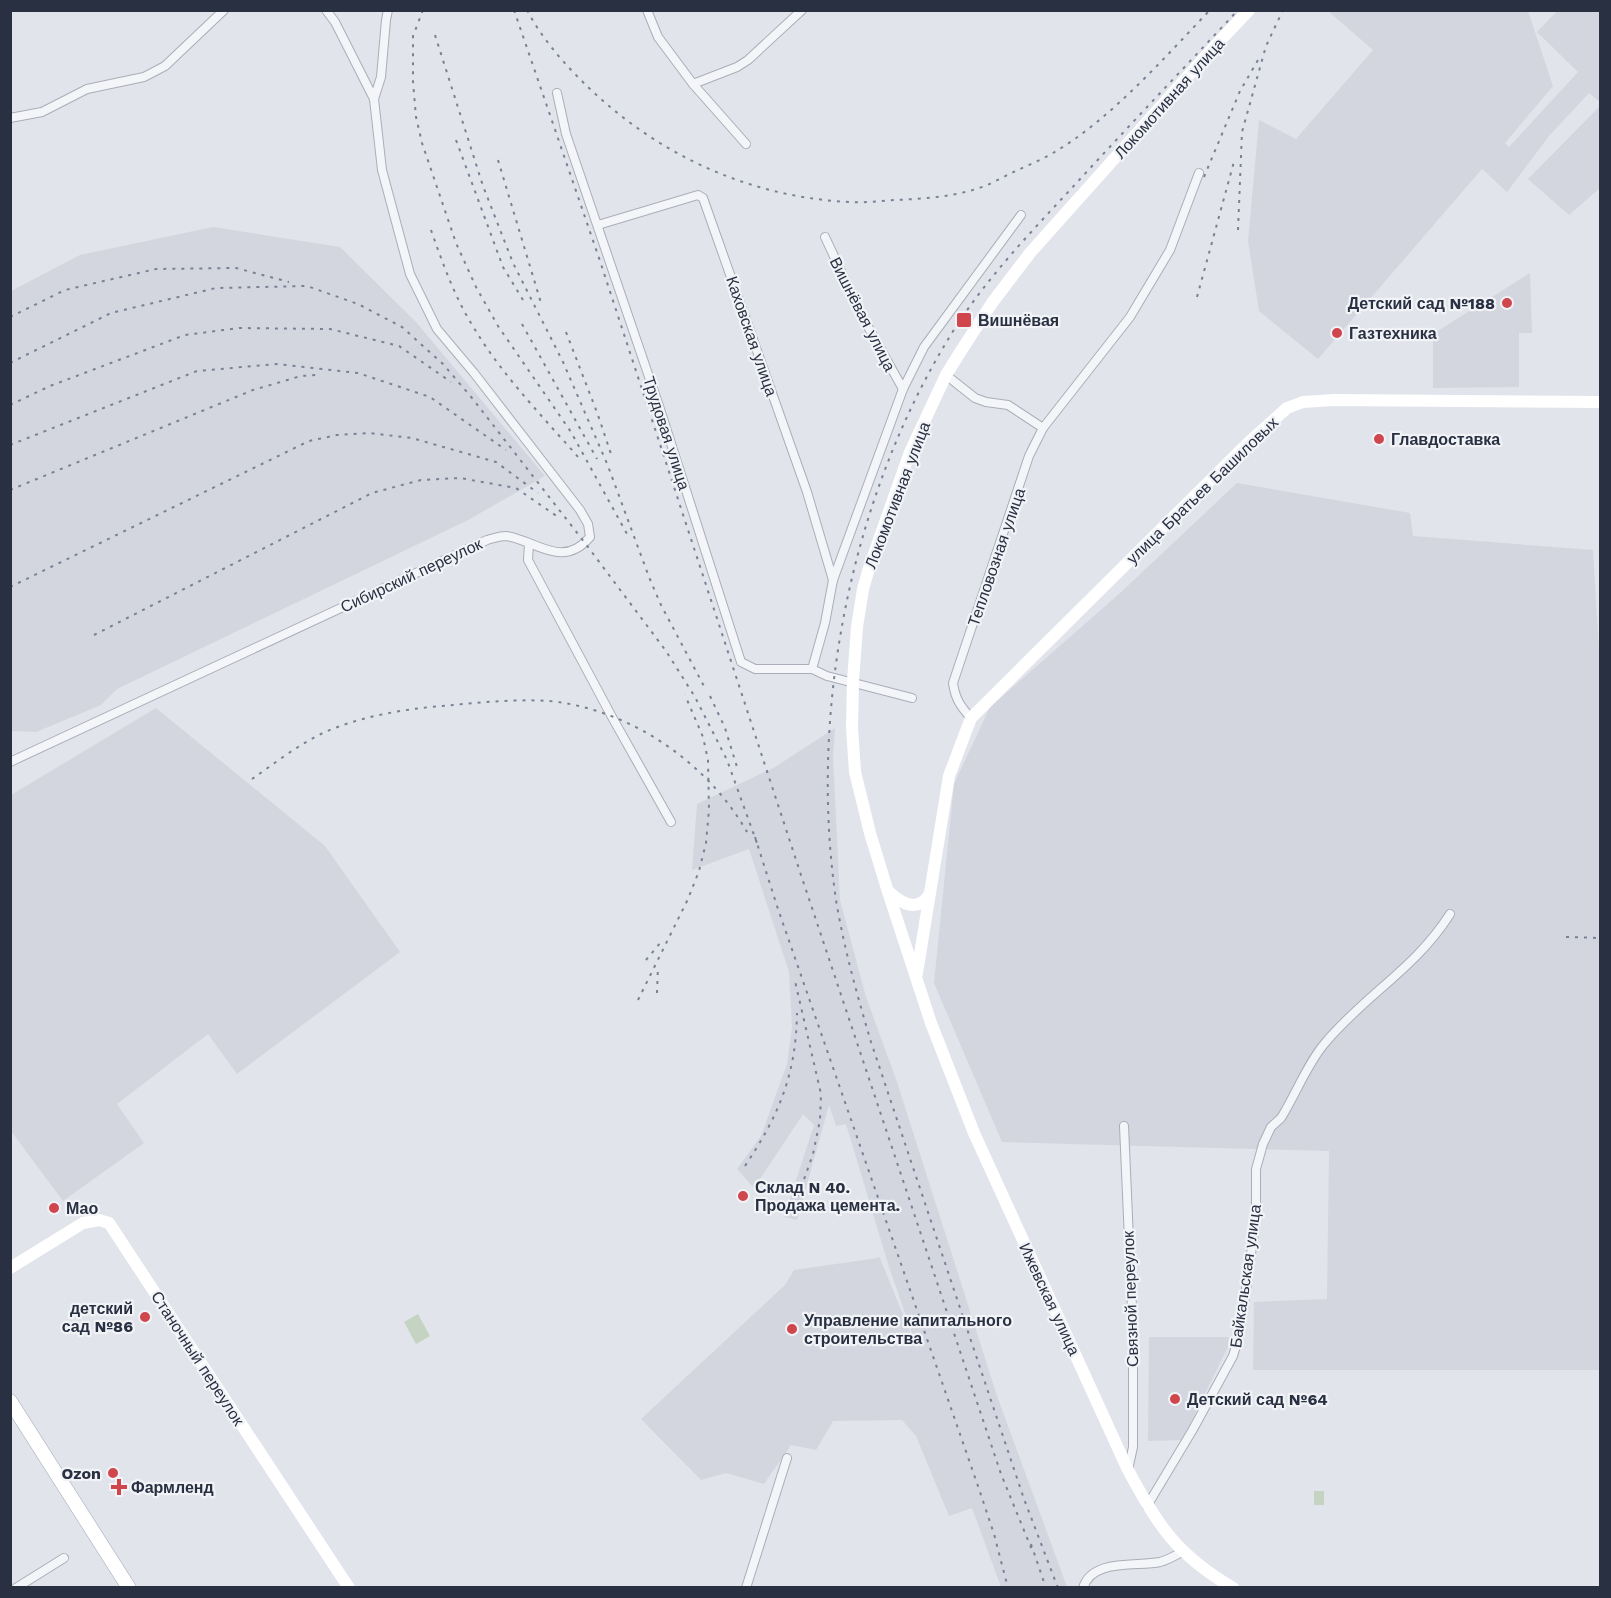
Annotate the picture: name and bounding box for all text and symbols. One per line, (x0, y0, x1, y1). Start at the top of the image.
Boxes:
street label: Локомотивная улица (1110, 34, 1229, 163)
street label: Вишнёвая улица (826, 254, 900, 375)
street label: Каховская улица (722, 274, 781, 399)
place label: Детский сад №188 (1348, 294, 1495, 313)
marker: Детский сад №188 (1500, 296, 1514, 310)
marker: Вишнёвая (955, 311, 973, 329)
place label: Вишнёвая (978, 311, 1059, 330)
place label: Газтехника (1349, 324, 1437, 343)
marker: Газтехника (1330, 326, 1344, 340)
street label: Трудовая улица (639, 374, 694, 493)
street label: улица Братьев Башиловых (1123, 413, 1282, 568)
street label: Локомотивная улица (861, 419, 934, 571)
place label: Главдоставка (1391, 430, 1500, 449)
marker: Главдоставка (1372, 432, 1386, 446)
street label: Тепловозная улица (964, 485, 1029, 629)
street label: Сибирский переулок (337, 534, 486, 617)
place label: Склад N 40. Продажа цемента. (755, 1178, 900, 1215)
marker: Склад N 40. Продажа цемента. (736, 1189, 750, 1203)
place label: Мао (66, 1199, 98, 1218)
marker: Мао (47, 1201, 61, 1215)
street label: Байкальская улица (1226, 1203, 1265, 1349)
street label: Связной переулок (1119, 1230, 1142, 1367)
street label: Ижевская улица (1015, 1240, 1084, 1358)
street label: Станочный переулок (147, 1288, 249, 1430)
place label: детский сад №86 (62, 1299, 133, 1336)
marker: детский сад №86 (138, 1310, 152, 1324)
place label: Управление капитального строительства (804, 1311, 1012, 1348)
marker: Управление капитального строительства (785, 1322, 799, 1336)
place label: Детский сад №64 (1187, 1390, 1328, 1409)
marker: Детский сад №64 (1168, 1392, 1182, 1406)
place label: Ozon (62, 1464, 101, 1483)
marker: Ozon (106, 1466, 120, 1480)
place label: Фармленд (131, 1478, 214, 1497)
marker: Фармленд (112, 1480, 126, 1494)

